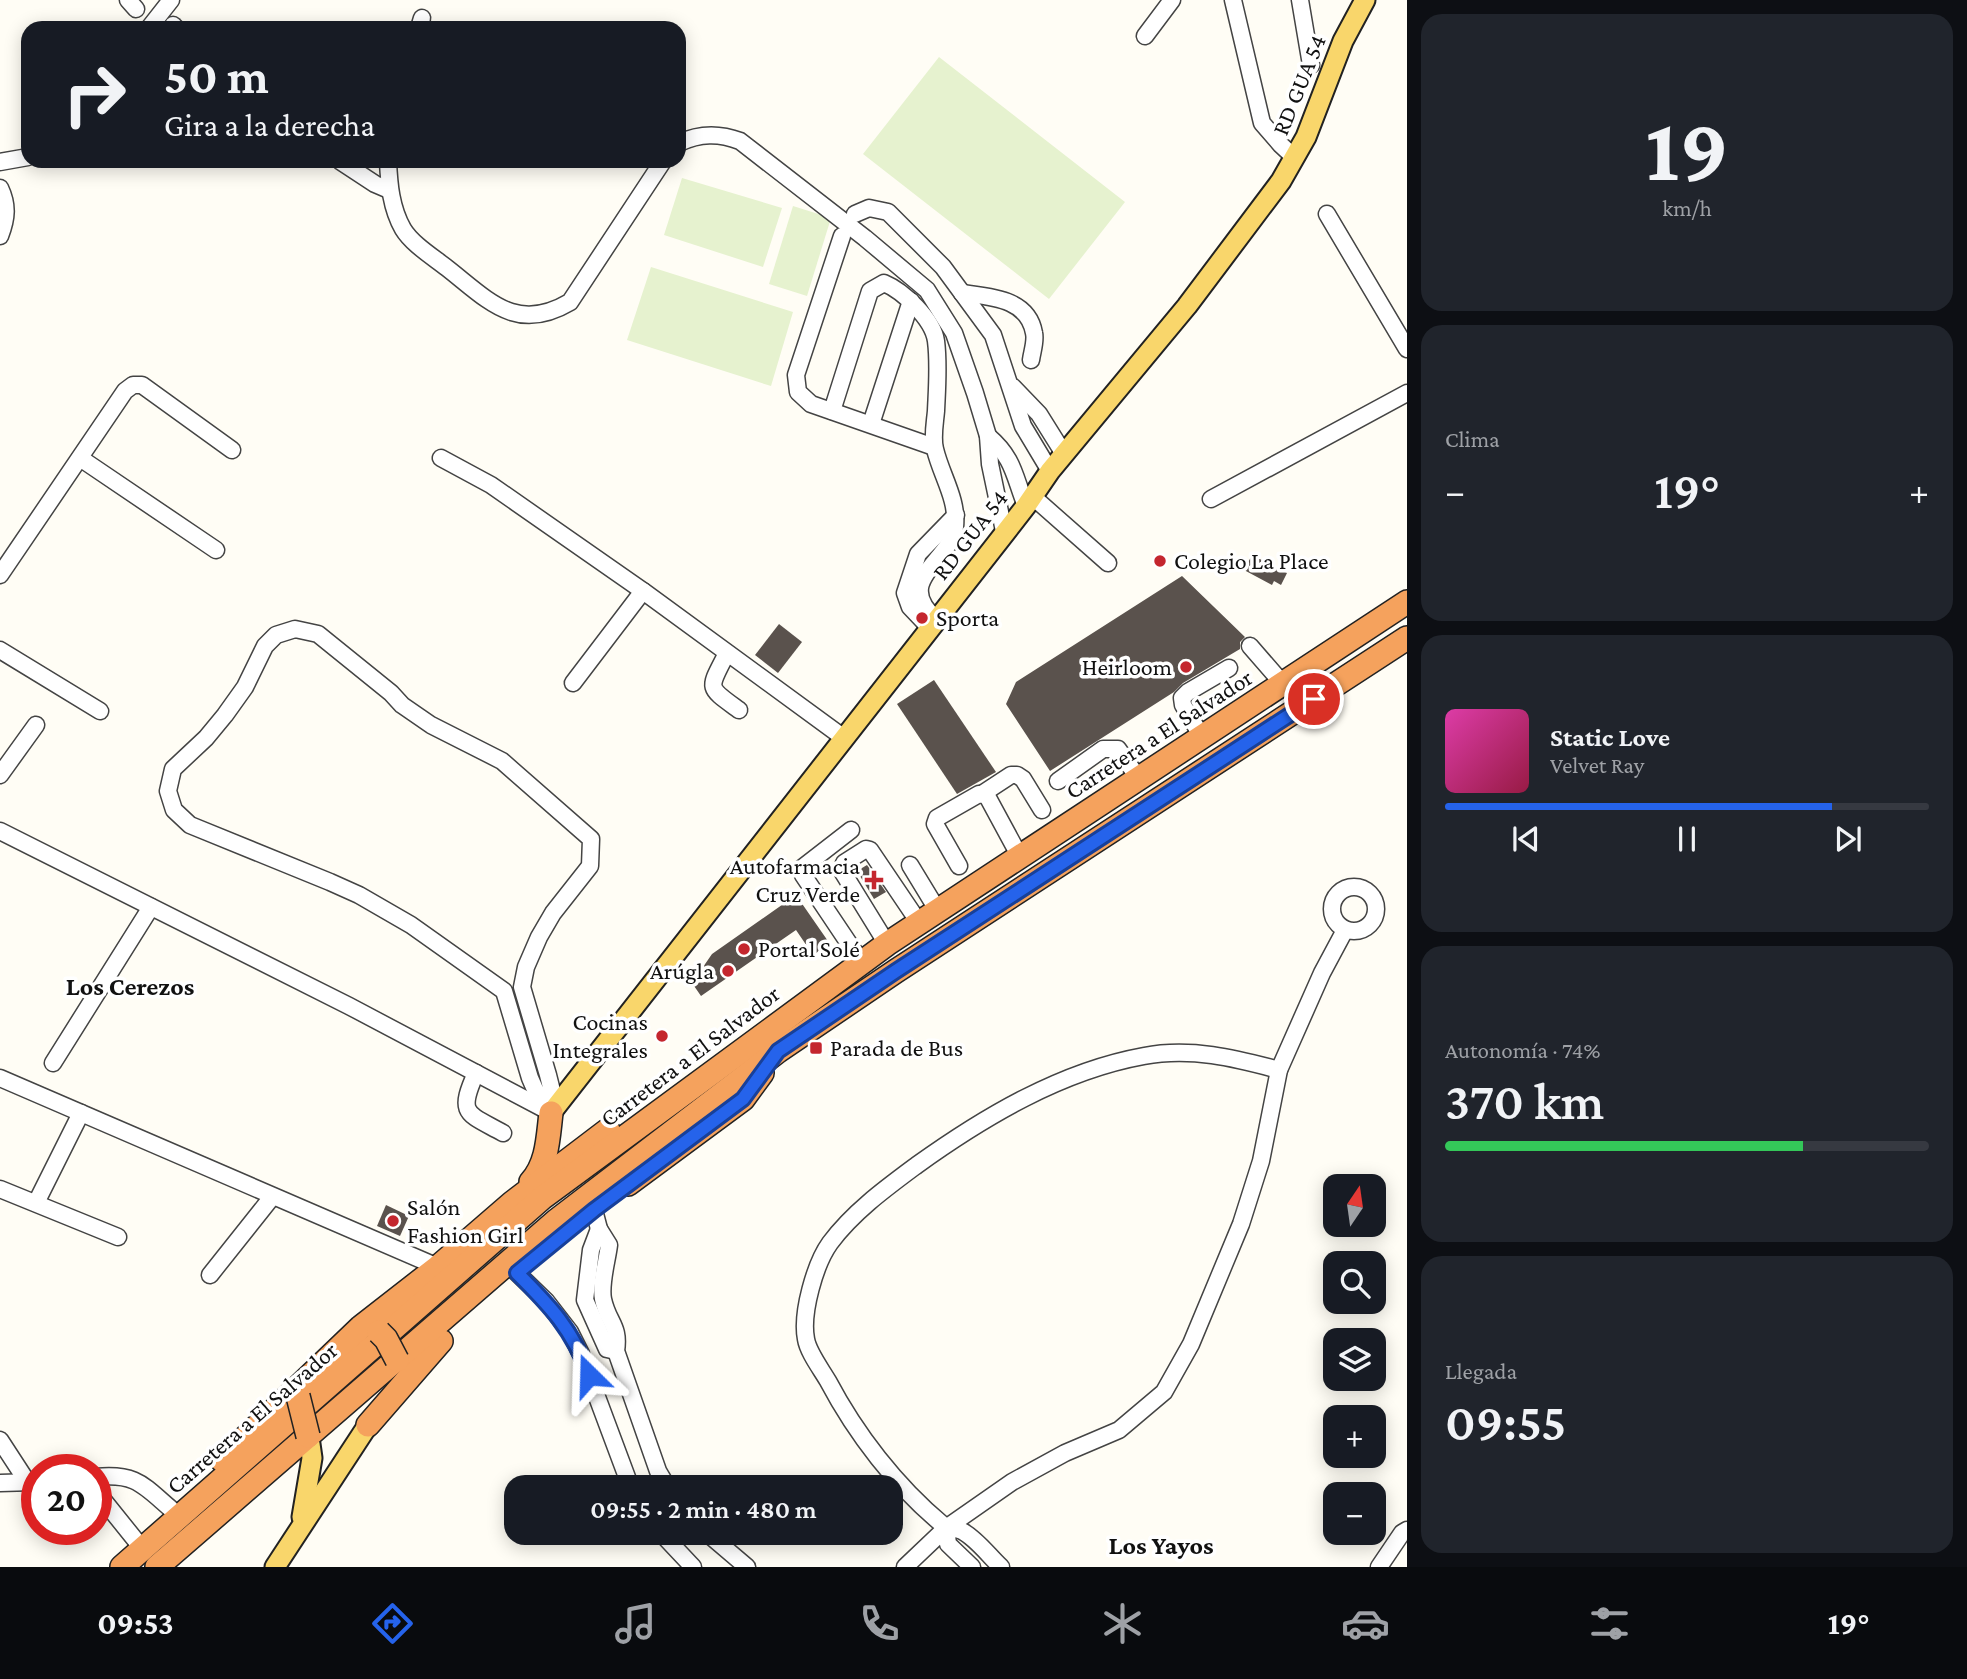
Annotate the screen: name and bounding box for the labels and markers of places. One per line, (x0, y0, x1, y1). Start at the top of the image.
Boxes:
place label: Colegio La Place (1174, 547, 1329, 574)
marker: Colegio La Place (1152, 553, 1168, 569)
place label: Sporta (936, 604, 999, 631)
marker: Sporta (914, 610, 930, 626)
place label: Heirloom (1082, 653, 1172, 680)
marker: Heirloom (1178, 659, 1194, 675)
pin (1284, 669, 1344, 729)
place label: Autofarmacia Cruz Verde (730, 852, 860, 907)
marker: Autofarmacia Cruz Verde (866, 872, 882, 888)
place label: Portal Solé (758, 935, 860, 962)
marker: Portal Solé (736, 941, 752, 957)
place label: Arúgla (650, 957, 714, 984)
marker: Arúgla (720, 963, 736, 979)
place label: Cocinas Integrales (552, 1008, 648, 1063)
marker: Cocinas Integrales (654, 1028, 670, 1044)
place label: Parada de Bus (830, 1034, 963, 1061)
marker: Parada de Bus (808, 1040, 824, 1056)
place label: Salón Fashion Girl (407, 1193, 523, 1248)
marker: Salón Fashion Girl (385, 1213, 401, 1229)

